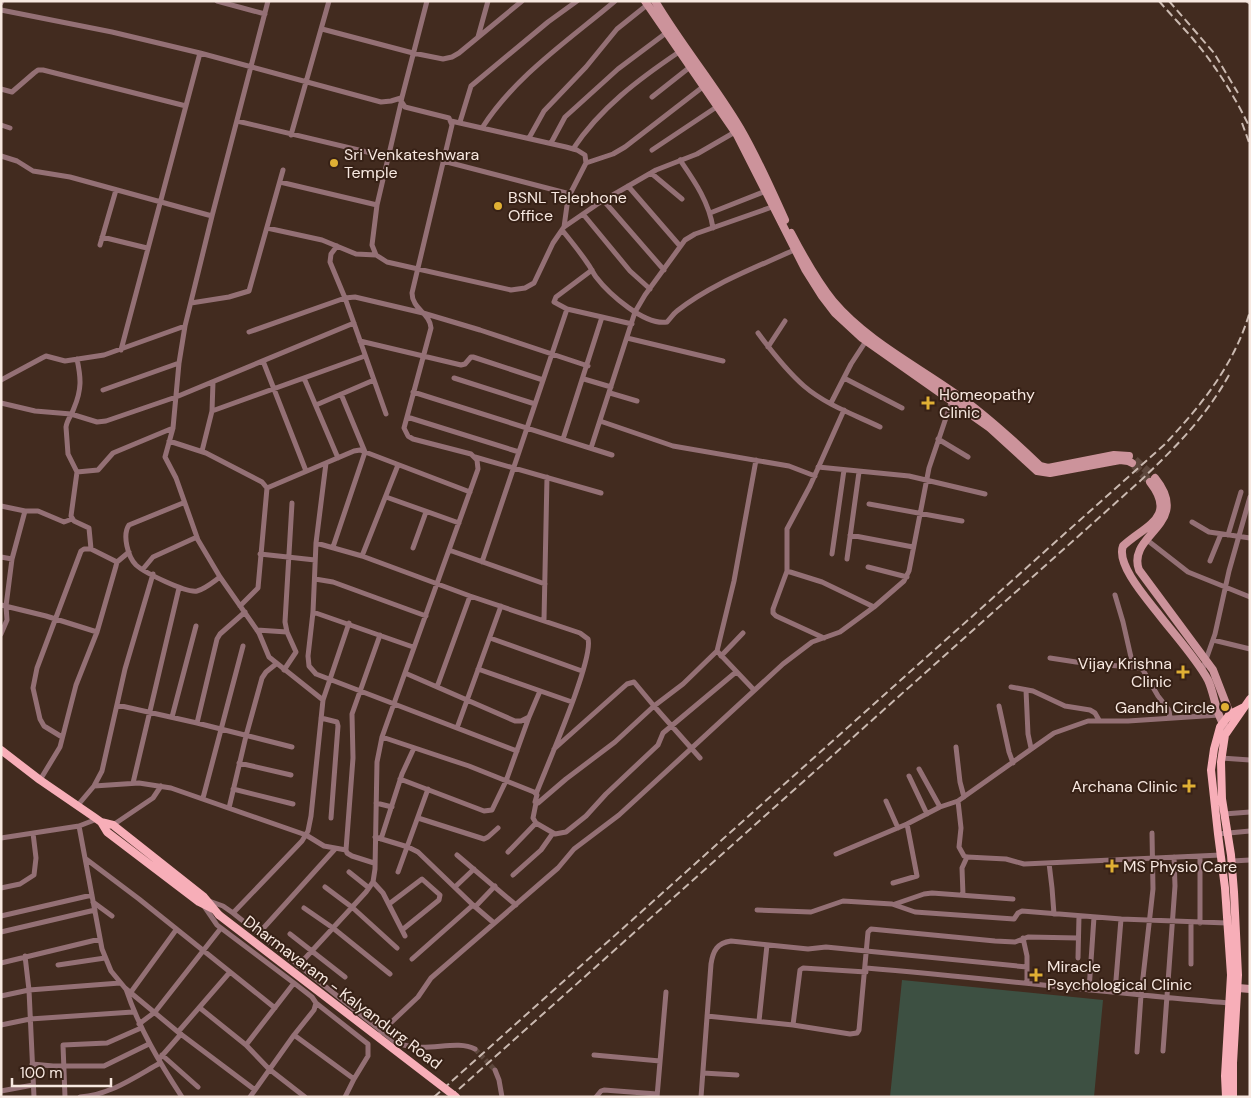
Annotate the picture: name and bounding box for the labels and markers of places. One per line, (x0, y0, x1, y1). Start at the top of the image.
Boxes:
place label: Sri Venkateshwara Temple (344, 144, 479, 183)
marker: Sri Venkateshwara Temple (328, 157, 340, 169)
place label: BSNL Telephone Office (508, 187, 627, 226)
marker: BSNL Telephone Office (492, 200, 504, 212)
place label: Homeopathy Clinic (939, 384, 1035, 423)
marker: Homeopathy Clinic (921, 396, 935, 410)
place label: Vijay Krishna Clinic (1078, 653, 1172, 692)
marker: Vijay Krishna Clinic (1176, 665, 1190, 679)
place label: Gandhi Circle (1115, 697, 1215, 718)
marker: Gandhi Circle (1219, 701, 1231, 713)
place label: Archana Clinic (1072, 776, 1178, 797)
marker: Archana Clinic (1182, 779, 1196, 793)
place label: MS Physio Care (1123, 856, 1237, 877)
marker: MS Physio Care (1105, 859, 1119, 873)
place label: Miracle Psychological Clinic (1047, 956, 1192, 995)
marker: Miracle Psychological Clinic (1029, 968, 1043, 982)

